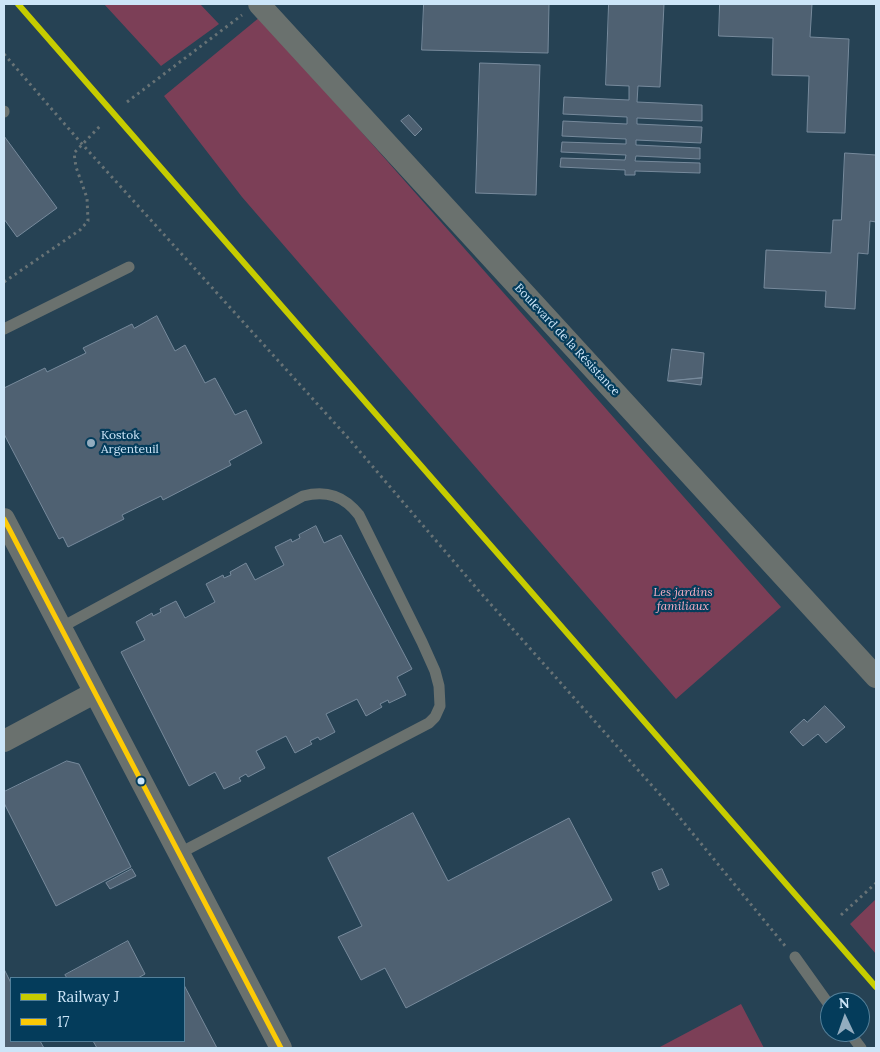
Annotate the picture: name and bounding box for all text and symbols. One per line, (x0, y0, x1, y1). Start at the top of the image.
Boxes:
street label: Boulevard de la Résistance (511, 281, 623, 399)
place label: Kostok Argenteuil (101, 429, 159, 457)
marker: Kostok Argenteuil (85, 437, 97, 449)
park label: Les jardins familiaux (653, 586, 713, 614)
unlabelled marker (136, 776, 146, 786)
legend (10, 977, 185, 1042)
text: Railway J (57, 987, 119, 1006)
north arrow (820, 992, 870, 1042)
text: N (838, 994, 850, 1012)
text: 17 (57, 1012, 69, 1031)

